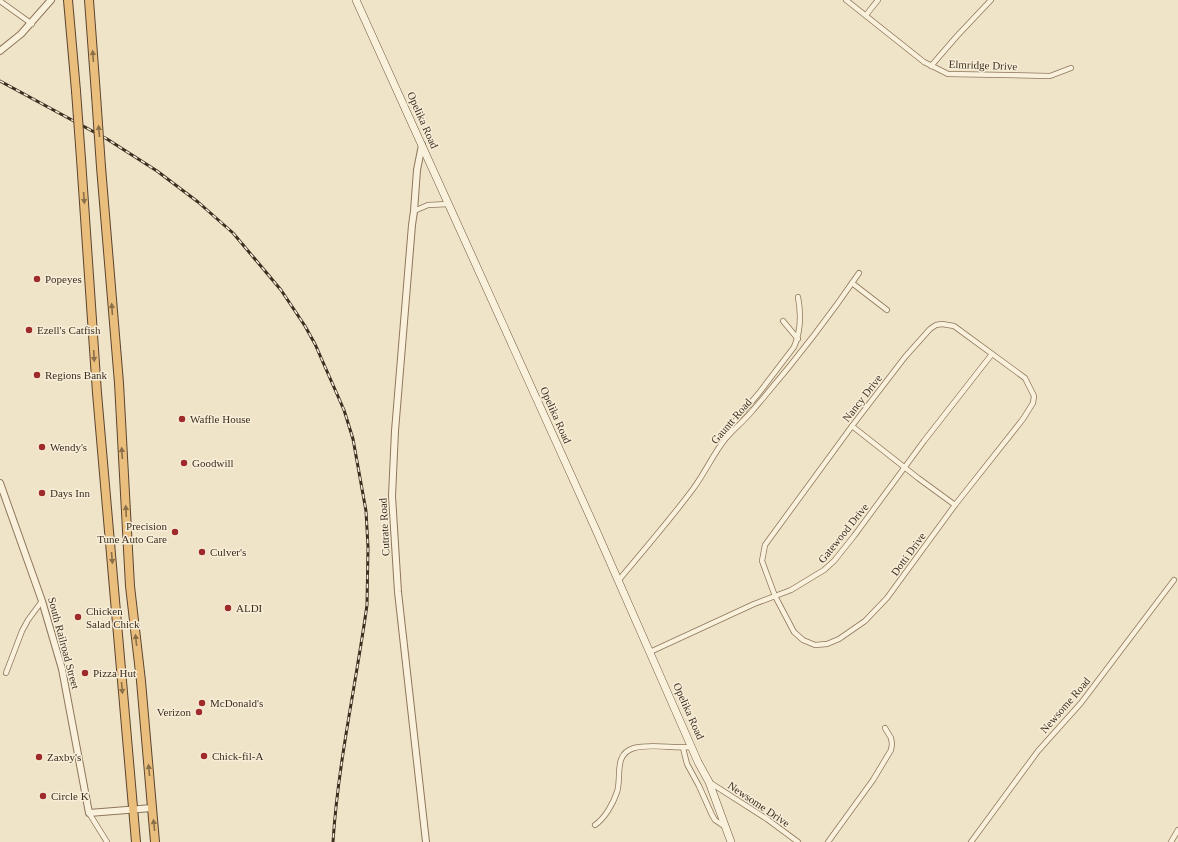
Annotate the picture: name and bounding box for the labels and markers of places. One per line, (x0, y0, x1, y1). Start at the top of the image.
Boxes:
place label: Popeyes (45, 273, 82, 285)
marker: Popeyes (32, 274, 42, 284)
place label: Ezell's Catfish (37, 324, 101, 336)
marker: Ezell's Catfish (24, 325, 34, 335)
place label: Regions Bank (45, 369, 108, 381)
marker: Regions Bank (32, 370, 42, 380)
place label: Waffle House (190, 413, 250, 425)
marker: Waffle House (177, 414, 187, 424)
place label: Wendy's (50, 441, 87, 453)
marker: Wendy's (37, 442, 47, 452)
place label: Goodwill (192, 457, 234, 469)
marker: Goodwill (179, 458, 189, 468)
place label: Days Inn (50, 487, 91, 499)
marker: Days Inn (37, 488, 47, 498)
place label: Precision Tune Auto Care (97, 520, 167, 545)
marker: Precision Tune Auto Care (170, 527, 180, 537)
place label: Culver's (210, 546, 246, 558)
marker: Culver's (197, 547, 207, 557)
place label: ALDI (236, 602, 263, 614)
marker: ALDI (223, 603, 233, 613)
place label: Chicken Salad Chick (86, 605, 140, 630)
marker: Chicken Salad Chick (73, 612, 83, 622)
place label: Pizza Hut (93, 667, 136, 679)
marker: Pizza Hut (80, 668, 90, 678)
place label: McDonald's (210, 697, 263, 709)
marker: McDonald's (197, 698, 207, 708)
place label: Verizon (157, 706, 191, 718)
marker: Verizon (194, 707, 204, 717)
place label: Chick-fil-A (212, 750, 263, 762)
place label: Zaxby's (47, 751, 81, 763)
marker: Chick-fil-A (199, 751, 209, 761)
marker: Zaxby's (34, 752, 44, 762)
place label: Circle K (51, 790, 89, 802)
marker: Circle K (38, 791, 48, 801)

